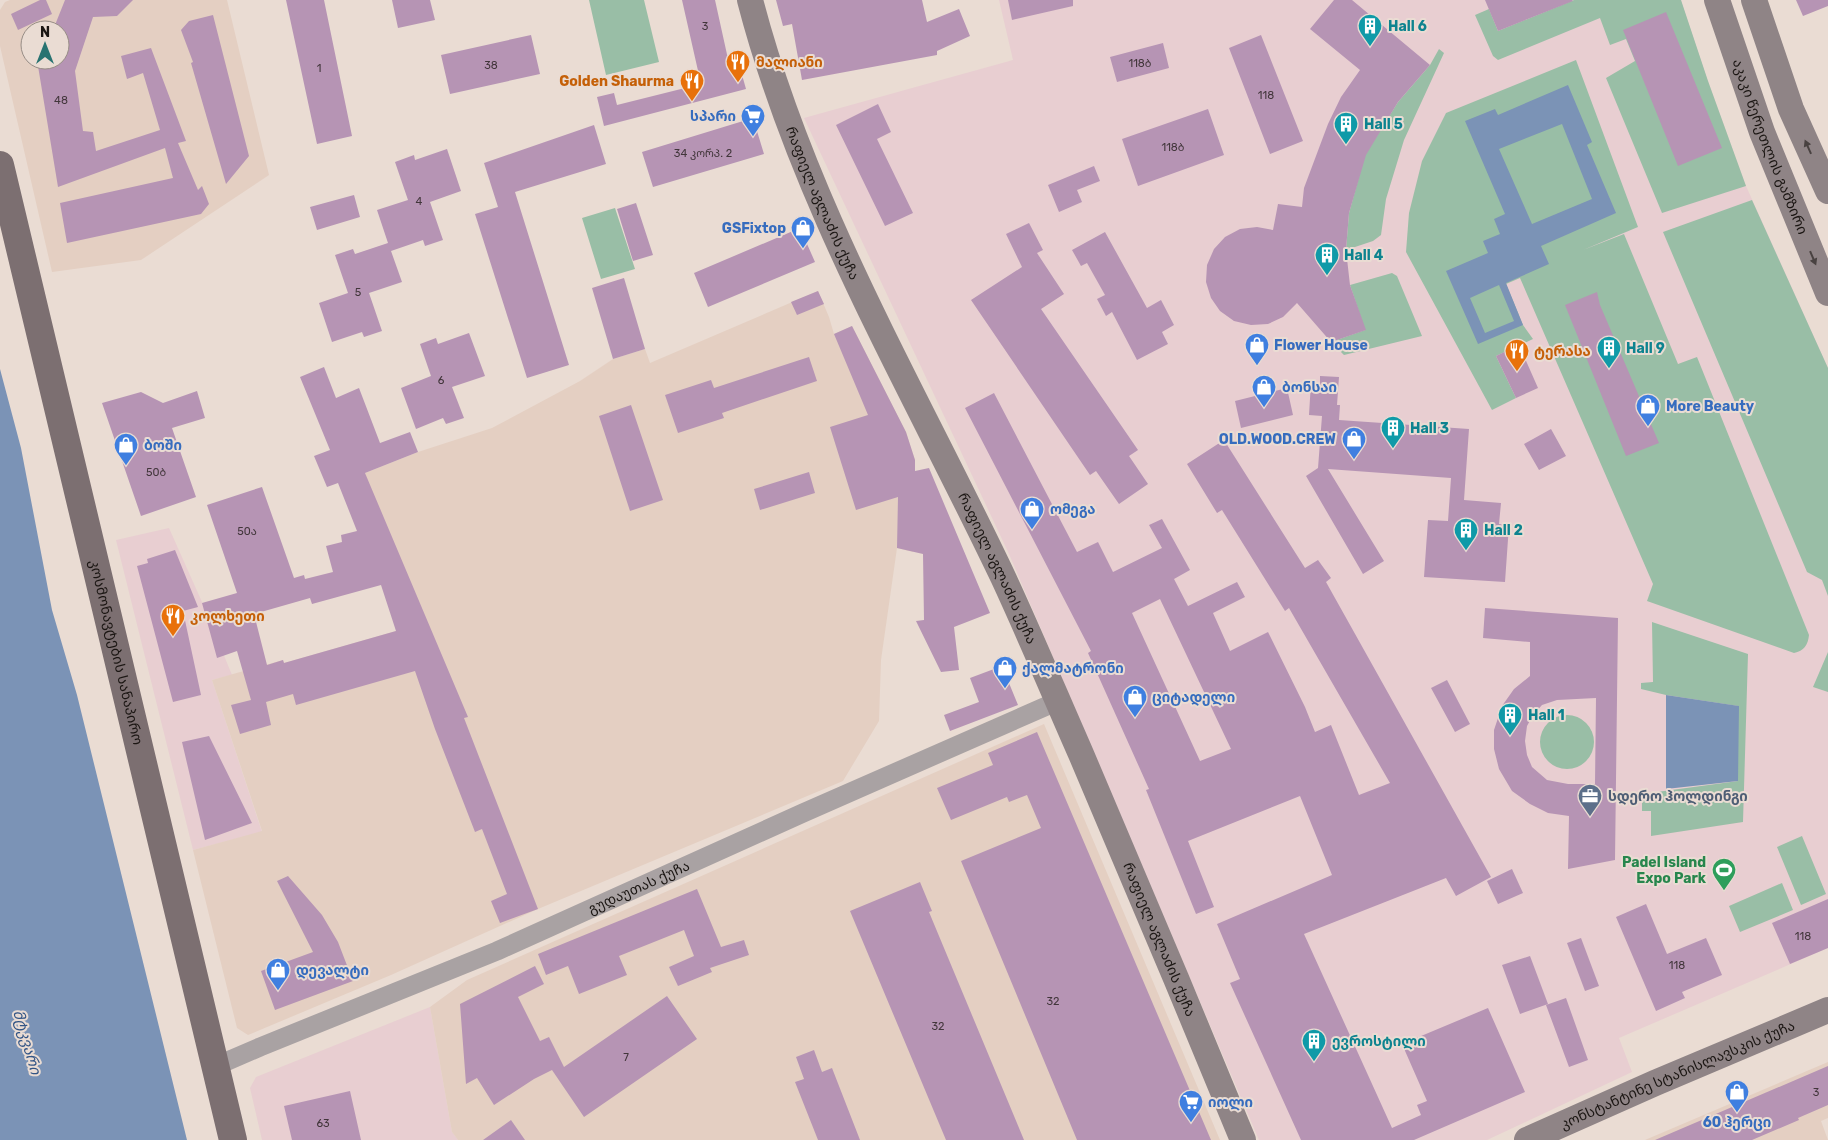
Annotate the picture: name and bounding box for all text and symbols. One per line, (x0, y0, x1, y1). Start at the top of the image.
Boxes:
building icon: Hall 6 (1357, 13, 1383, 47)
place label: Hall 6 (1388, 18, 1427, 35)
north arrow (20, 20, 70, 70)
house number: 3 (702, 20, 709, 33)
text: N (40, 24, 50, 41)
restaurant icon: მალიანი (725, 49, 751, 83)
place label: მალიანი (756, 54, 823, 71)
house number: 118ბ (1128, 57, 1152, 70)
street label: აკაკი წერეთლის გამზირი (1729, 57, 1811, 237)
house number: 38 (484, 59, 498, 72)
house number: 1 (317, 62, 321, 75)
restaurant icon: Golden Shaurma (679, 68, 705, 102)
place label: Golden Shaurma (559, 73, 674, 90)
house number: 118 (1258, 89, 1274, 102)
house number: 48 (54, 94, 68, 107)
supermarket icon: სპარი (740, 103, 766, 137)
place label: სპარი (690, 108, 736, 125)
building icon: Hall 5 (1333, 111, 1359, 145)
place label: Hall 5 (1364, 116, 1403, 133)
street label: რაფიელ აგლაძის ქუჩა (782, 124, 863, 283)
one-way arrow (1804, 140, 1812, 154)
house number: 118ბ (1161, 141, 1185, 154)
house number: 34 კორპ. 2 (674, 147, 732, 160)
house number: 4 (416, 195, 423, 208)
shop icon: GSFixtop (790, 215, 816, 249)
place label: GSFixtop (722, 220, 786, 237)
building icon: Hall 4 (1314, 242, 1340, 276)
place label: Hall 4 (1344, 247, 1384, 264)
one-way arrow (1809, 251, 1817, 265)
house number: 5 (355, 286, 362, 299)
shop icon: Flower House (1244, 332, 1270, 366)
building icon: Hall 9 (1596, 335, 1622, 369)
place label: Flower House (1274, 337, 1368, 354)
restaurant icon: ტერასა (1504, 338, 1530, 372)
place label: Hall 9 (1626, 340, 1665, 357)
place label: ტერასა (1534, 343, 1591, 360)
house number: 6 (438, 374, 445, 387)
shop icon: ბონსაი (1251, 374, 1277, 408)
place label: ბონსაი (1282, 379, 1337, 396)
shop icon: More Beauty (1635, 393, 1661, 427)
place label: More Beauty (1666, 398, 1755, 415)
building icon: Hall 3 (1380, 415, 1406, 449)
place label: Hall 3 (1410, 420, 1449, 437)
shop icon: OLD.WOOD.CREW (1341, 426, 1367, 460)
place label: OLD.WOOD.CREW (1219, 431, 1336, 448)
shop icon: ბოში (113, 432, 139, 466)
place label: ბოში (144, 437, 182, 454)
house number: 50ბ (146, 466, 166, 479)
street label: რაფიელ აგლაძის ქუჩა (954, 490, 1040, 647)
shop icon: ომეგა (1019, 496, 1045, 530)
place label: ომეგა (1050, 501, 1095, 518)
building icon: Hall 2 (1453, 517, 1479, 551)
place label: Hall 2 (1484, 522, 1523, 539)
house number: 50ა (237, 525, 257, 538)
street label: კოსმონავტების სანაპირო (86, 558, 146, 747)
restaurant icon: კოლხეთი (160, 603, 186, 637)
place label: კოლხეთი (190, 608, 265, 625)
shop icon: ქალმატრონი (992, 655, 1018, 689)
place label: ქალმატრონი (1022, 660, 1124, 677)
shop icon: ციტადელი (1122, 684, 1148, 718)
place label: ციტადელი (1152, 689, 1235, 706)
building icon: Hall 1 (1497, 702, 1523, 736)
place label: Hall 1 (1528, 707, 1565, 724)
office icon: სდერო ჰოლდინგი (1577, 783, 1603, 817)
place label: სდერო ჰოლდინგი (1608, 788, 1748, 805)
place label: Padel Island Expo Park (1622, 854, 1707, 887)
street label: გუდაუთას ქუჩა (585, 857, 692, 918)
sports icon: Padel Island Expo Park (1711, 857, 1737, 891)
street label: რაფიელ აგლაძის ქუჩა (1119, 860, 1199, 1019)
house number: 118 (1795, 930, 1811, 943)
shop icon: დევალტი (265, 957, 291, 991)
house number: 118 (1669, 959, 1685, 972)
place label: დევალტი (296, 962, 369, 979)
house number: 32 (1046, 995, 1060, 1008)
water label: მტკვარი (9, 1008, 45, 1078)
street label: კონსტანტინე სტანისლავსკის ქუჩა (1558, 1017, 1797, 1133)
house number: 32 (931, 1020, 945, 1033)
building icon: ევროსტილი (1301, 1028, 1327, 1062)
place label: ევროსტილი (1332, 1033, 1426, 1050)
house number: 7 (623, 1051, 629, 1064)
shop icon: 60 ჰერცი (1724, 1079, 1750, 1113)
house number: 3 (1813, 1086, 1820, 1099)
supermarket icon: იოლი (1178, 1089, 1204, 1123)
place label: იოლი (1208, 1094, 1253, 1111)
place label: 60 ჰერცი (1703, 1114, 1771, 1131)
house number: 63 (316, 1117, 330, 1130)

